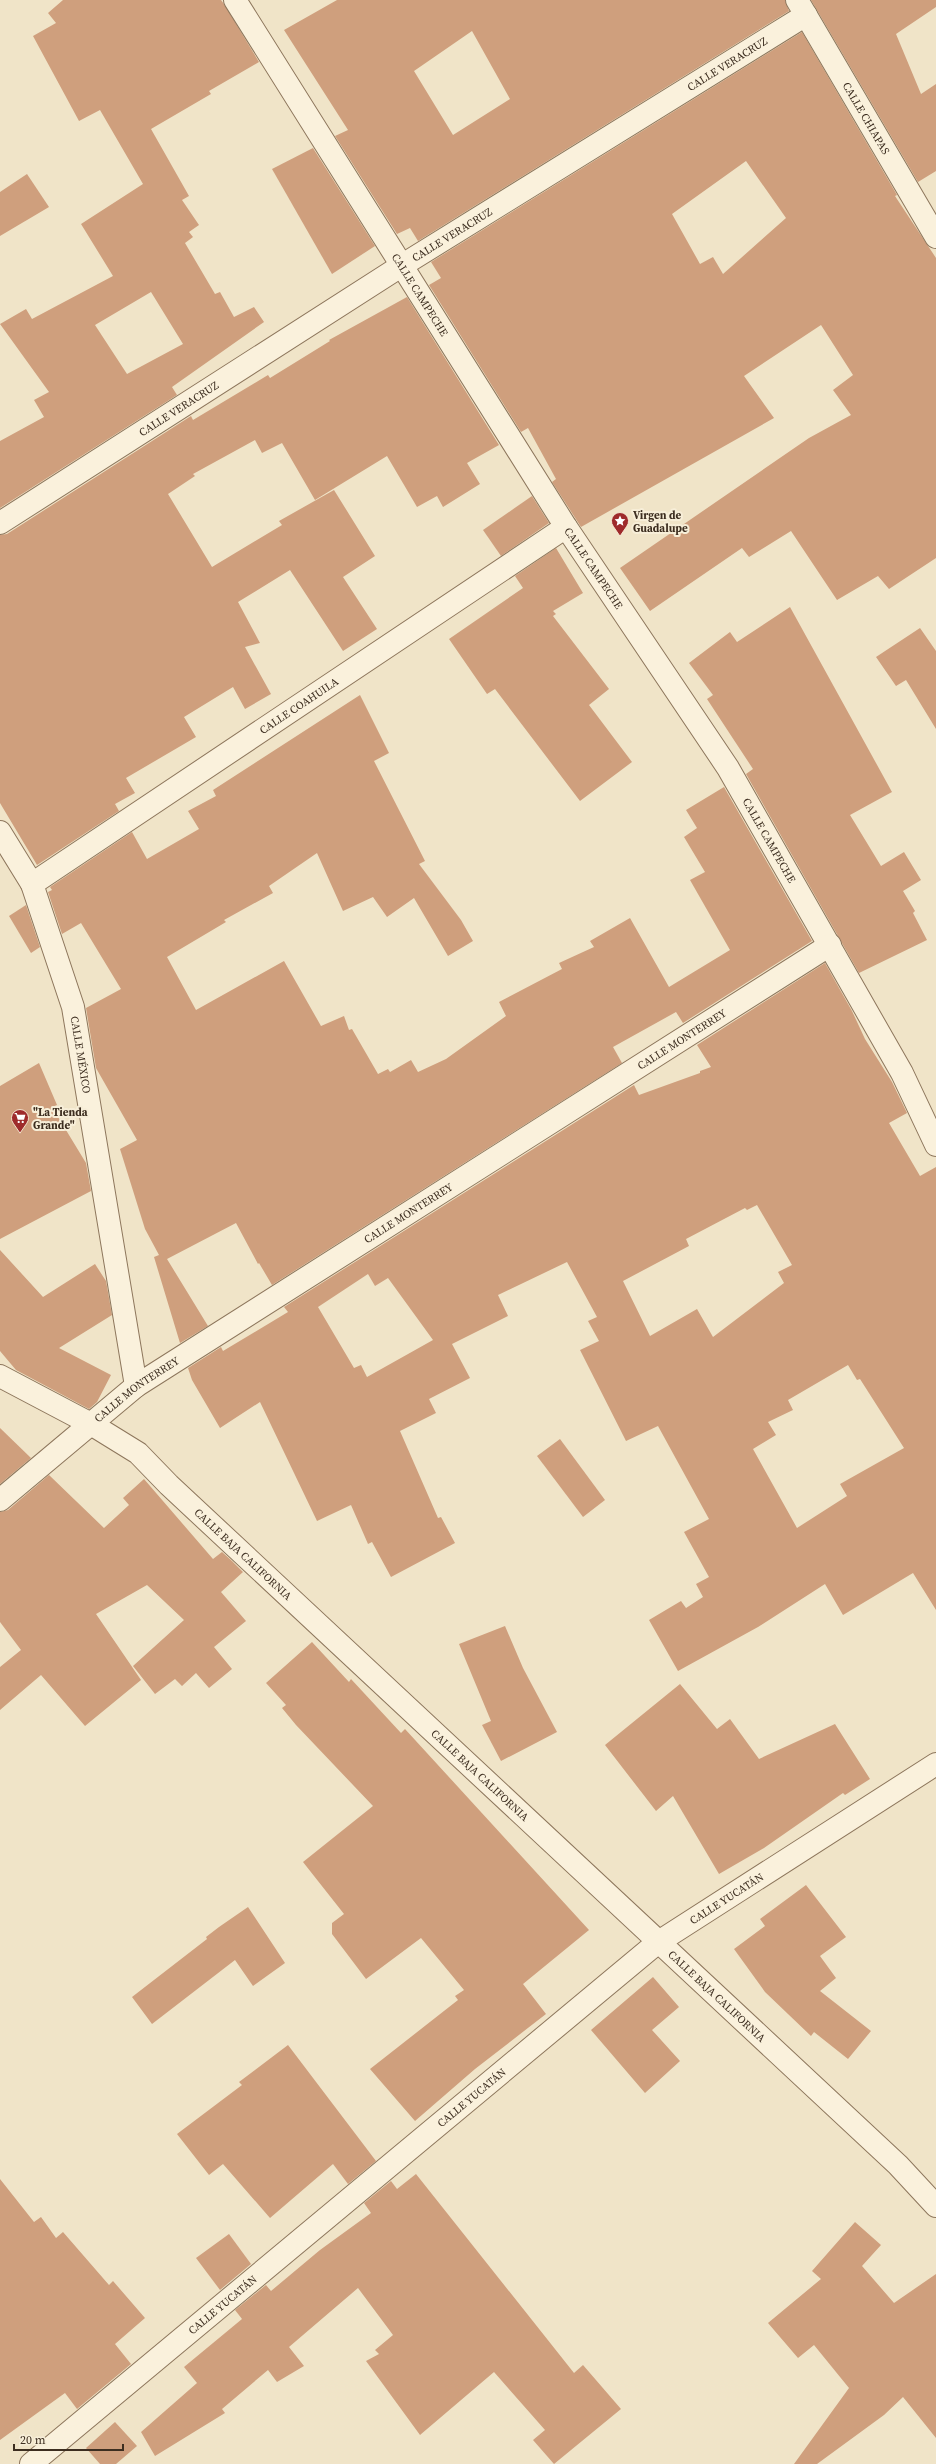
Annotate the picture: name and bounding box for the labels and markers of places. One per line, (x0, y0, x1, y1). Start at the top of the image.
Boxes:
place label: Virgen de Guadalupe (633, 508, 688, 536)
place icon: Virgen de Guadalupe (610, 511, 630, 536)
place label: "La Tienda Grande" (33, 1105, 88, 1133)
supermarket icon: "La Tienda Grande" (10, 1108, 30, 1133)

